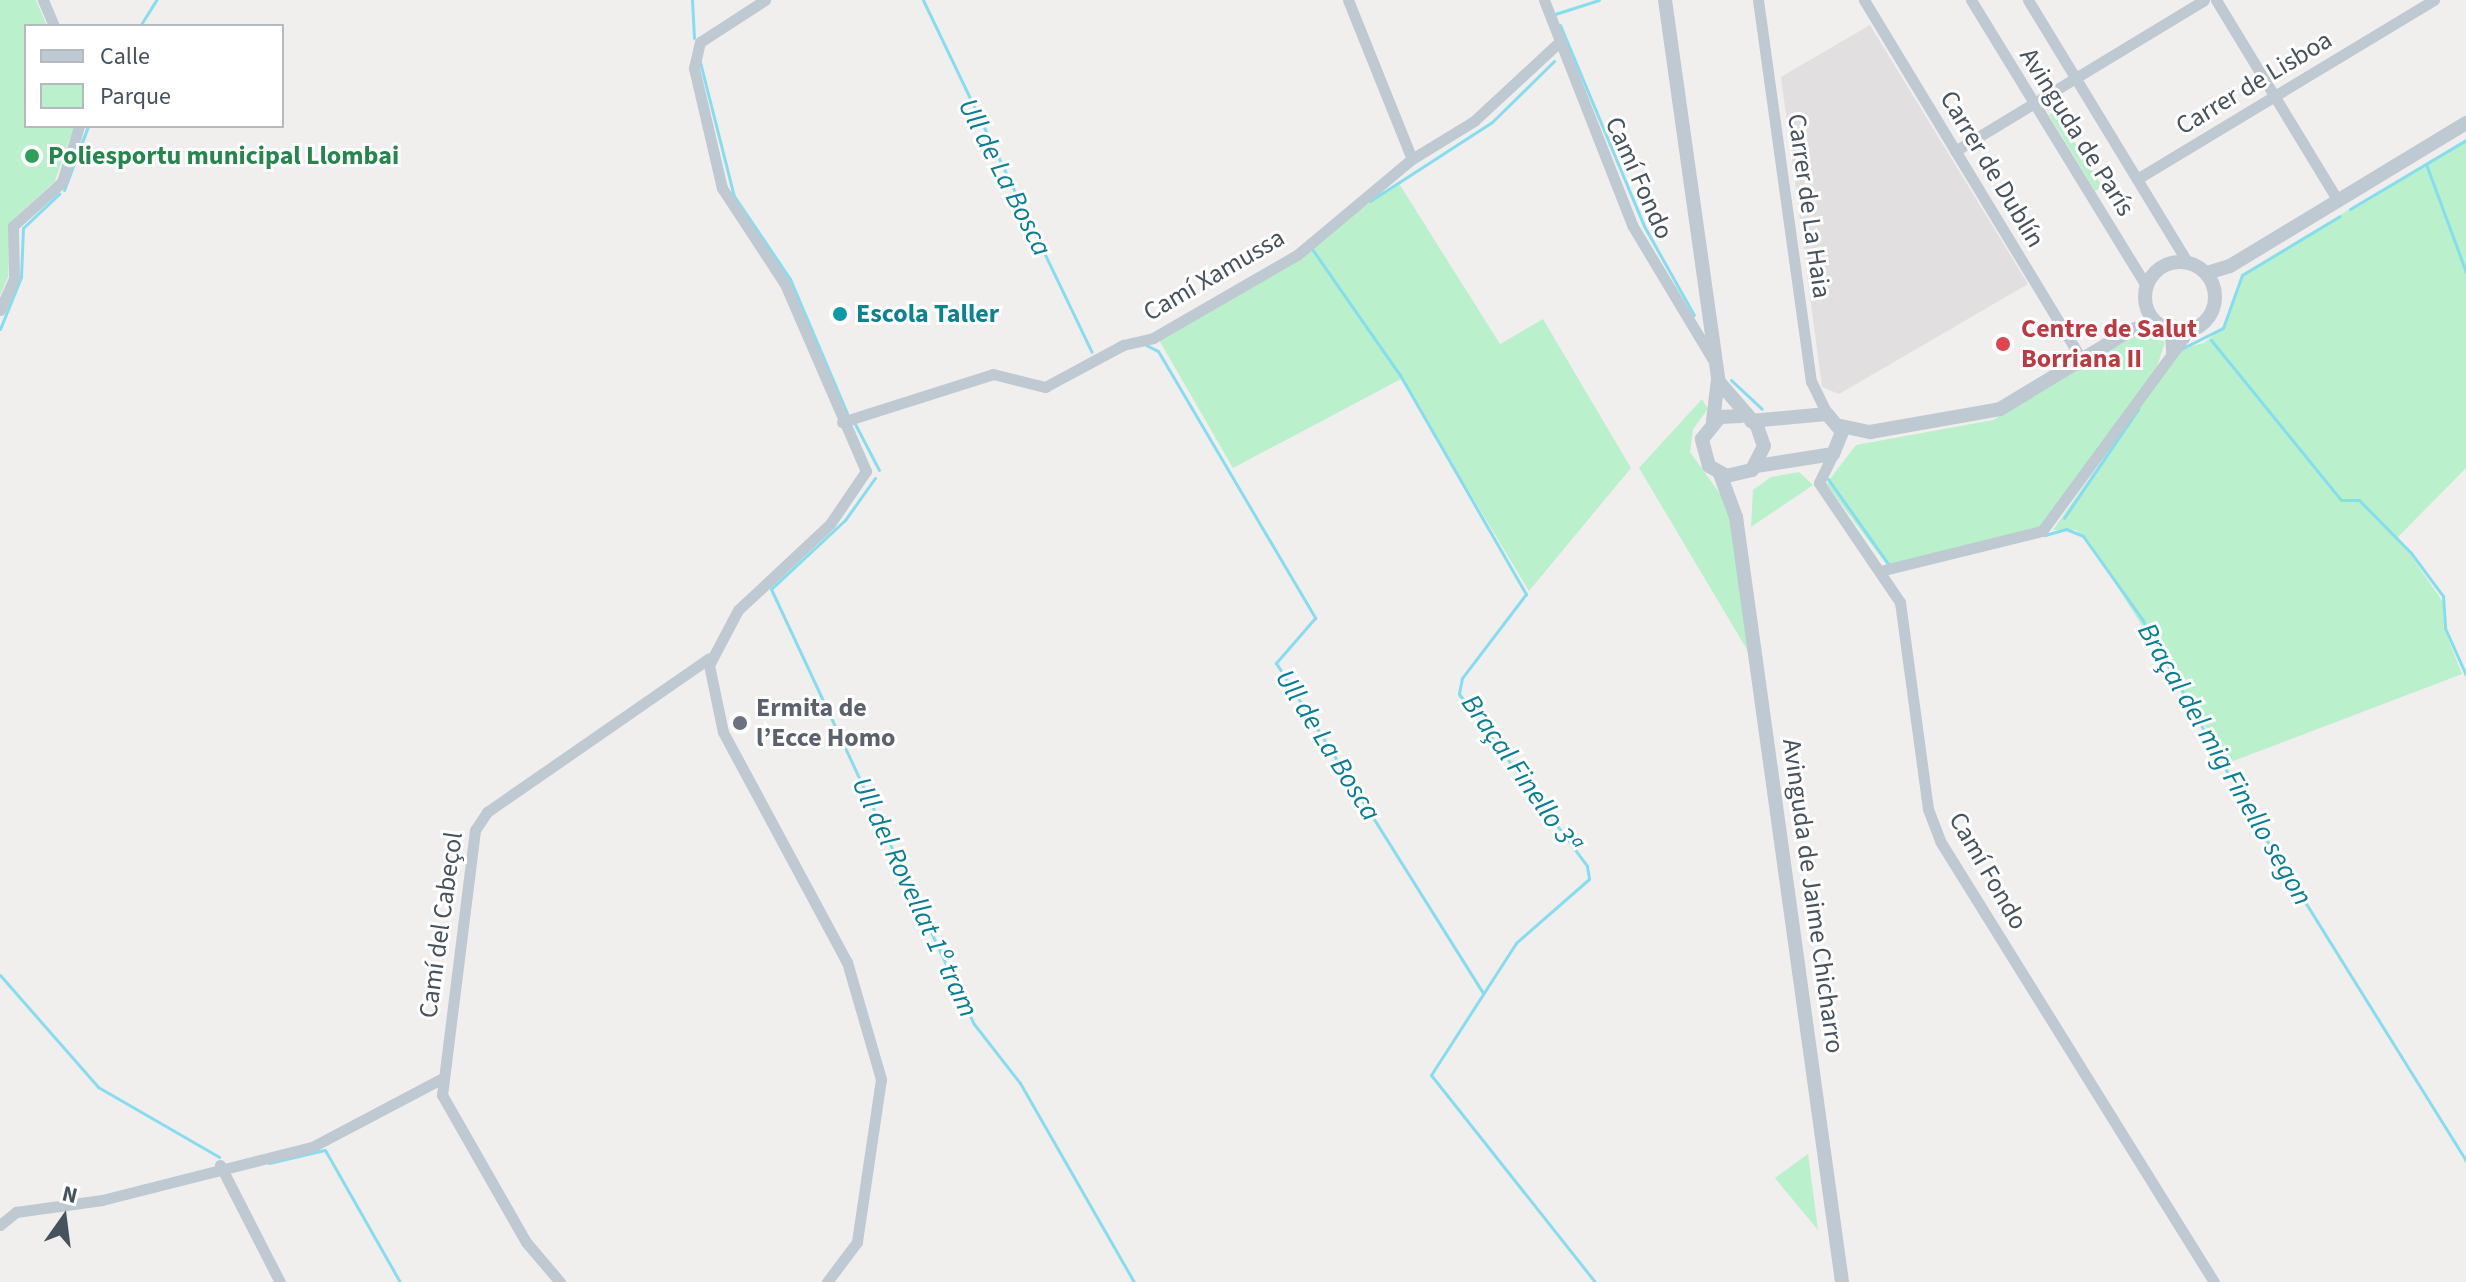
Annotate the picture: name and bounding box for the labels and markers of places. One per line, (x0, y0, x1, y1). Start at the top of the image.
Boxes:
place label: Poliesportu municipal Llombai (48, 140, 399, 172)
marker: Poliesportu municipal Llombai (23, 147, 41, 165)
place label: Escola Taller (856, 298, 999, 330)
marker: Escola Taller (831, 305, 849, 323)
place label: Centre de Salut Borriana II (2021, 313, 2197, 374)
marker: Centre de Salut Borriana II (1992, 333, 2014, 355)
place label: Ermita de l’Ecce Homo (756, 692, 895, 754)
marker: Ermita de l’Ecce Homo (731, 714, 749, 732)

